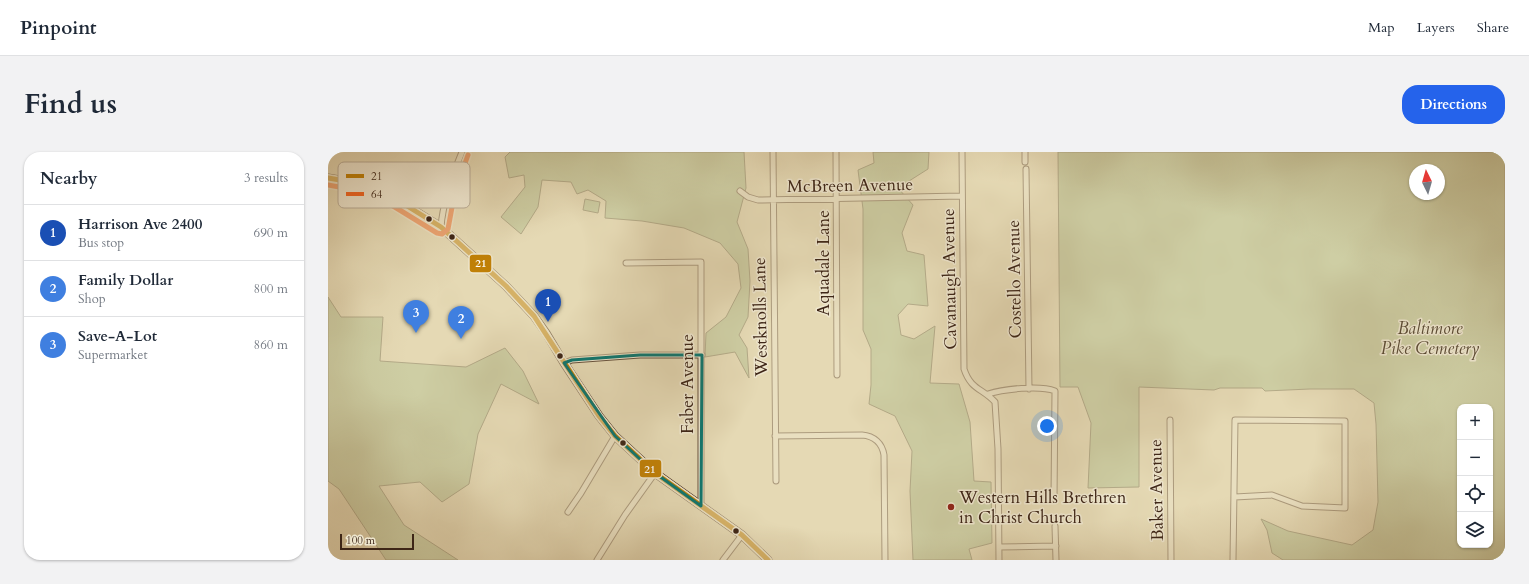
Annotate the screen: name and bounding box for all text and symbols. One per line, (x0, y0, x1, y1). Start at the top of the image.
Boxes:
text: Pinpoint (20, 15, 97, 41)
text: Map (1368, 18, 1395, 37)
text: Layers (1417, 18, 1455, 37)
text: Share (1477, 18, 1509, 37)
text: Find us (24, 85, 117, 123)
button: Directions (1402, 85, 1505, 124)
legend (338, 162, 470, 208)
north arrow (1409, 164, 1445, 200)
text: Nearby (40, 167, 97, 190)
text: 3 results (244, 169, 288, 187)
text: 21 (371, 169, 382, 184)
street label: McBreen Avenue (787, 173, 913, 198)
text: 64 (371, 187, 383, 202)
street label: Cavanaugh Avenue (937, 208, 962, 350)
street label: Aquadale Lane (812, 210, 835, 316)
text: Harrison Ave 2400 (78, 214, 203, 234)
unlabelled marker (424, 214, 434, 224)
street label: Costello Avenue (1002, 220, 1027, 338)
text: 1 (50, 224, 56, 242)
text: 690 m (254, 224, 288, 242)
unlabelled marker (447, 232, 457, 242)
text: Bus stop (78, 234, 124, 252)
line badge: 21 (469, 254, 492, 273)
text: 21 (475, 256, 487, 271)
street label: Westknolls Lane (748, 257, 773, 378)
text: Family Dollar (78, 270, 173, 290)
text: 2 (50, 280, 56, 298)
text: 800 m (254, 280, 288, 298)
pin: 1 (535, 289, 561, 322)
text: Shop (78, 290, 106, 308)
pin: 3 (403, 300, 429, 333)
pin: 2 (448, 306, 474, 339)
park label: Baltimore Pike Cemetery (1381, 317, 1480, 360)
text: Save-A-Lot (78, 326, 157, 346)
street label: Faber Avenue (676, 334, 699, 434)
text: 3 (50, 336, 56, 354)
text: 860 m (254, 336, 288, 354)
text: Supermarket (78, 346, 148, 364)
unlabelled marker (555, 351, 565, 361)
map controls (1457, 404, 1493, 548)
button: + (1457, 404, 1493, 440)
your location (1037, 416, 1057, 436)
unlabelled marker (618, 438, 628, 448)
street label: Baker Avenue (1144, 439, 1169, 541)
button: − (1457, 440, 1493, 476)
line badge: 21 (639, 459, 662, 478)
text: 21 (644, 462, 656, 477)
button: locate (1457, 476, 1493, 512)
place label: Western Hills Brethren in Christ Church (958, 486, 1127, 529)
marker: Western Hills Brethren in Christ Church (946, 502, 956, 512)
button: layers (1457, 512, 1493, 548)
unlabelled marker (731, 526, 741, 536)
scale bar (340, 532, 414, 551)
text: 100 m (346, 533, 375, 548)

